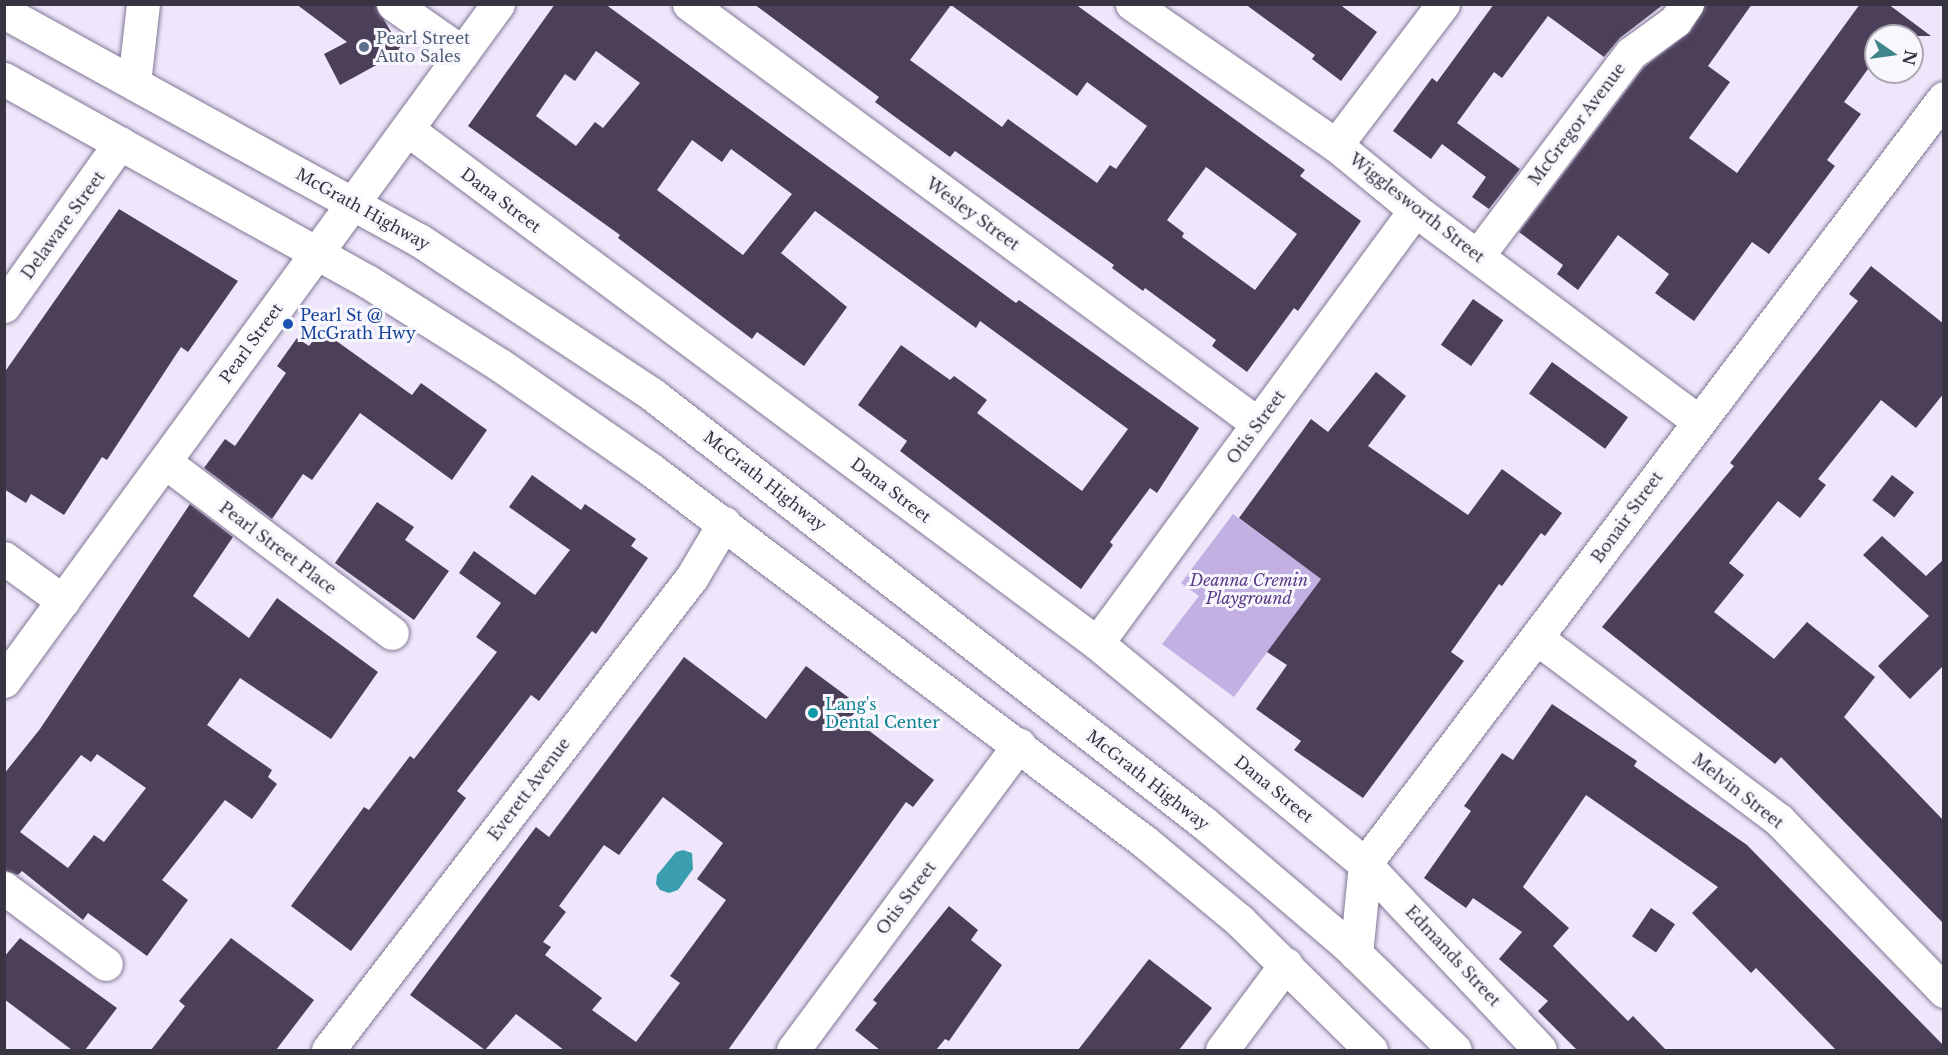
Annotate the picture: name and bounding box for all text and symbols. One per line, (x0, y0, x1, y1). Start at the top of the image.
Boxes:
north arrow (1864, 24, 1924, 84)
place label: Pearl Street Auto Sales (376, 28, 470, 66)
marker: Pearl Street Auto Sales (357, 40, 371, 54)
text: N (1898, 48, 1921, 67)
street label: McGregor Avenue (1524, 59, 1630, 189)
street label: Wigglesworth Street (1346, 149, 1488, 267)
street label: McGrath Highway (293, 164, 433, 254)
street label: Dana Street (457, 164, 545, 236)
street label: Delaware Street (17, 167, 109, 283)
street label: Wesley Street (922, 174, 1024, 254)
street label: Pearl Street (216, 299, 286, 387)
place label: Pearl St @ McGrath Hwy (300, 305, 416, 343)
marker: Pearl St @ McGrath Hwy (281, 317, 295, 331)
street label: Otis Street (1223, 386, 1289, 468)
street label: McGrath Highway (700, 427, 830, 535)
street label: Dana Street (847, 454, 935, 526)
street label: Bonair Street (1587, 467, 1667, 567)
street label: Pearl Street Place (216, 498, 340, 598)
park label: Deanna Cremin Playground (1190, 570, 1308, 608)
place label: Lang's Dental Center (825, 694, 940, 732)
marker: Lang's Dental Center (806, 706, 820, 720)
street label: McGrath Highway (1083, 726, 1213, 834)
street label: Everett Avenue (484, 734, 574, 844)
street label: Melvin Street (1689, 749, 1787, 833)
street label: Dana Street (1231, 751, 1317, 827)
street label: Otis Street (872, 858, 940, 938)
street label: Edmands Street (1402, 902, 1504, 1010)

